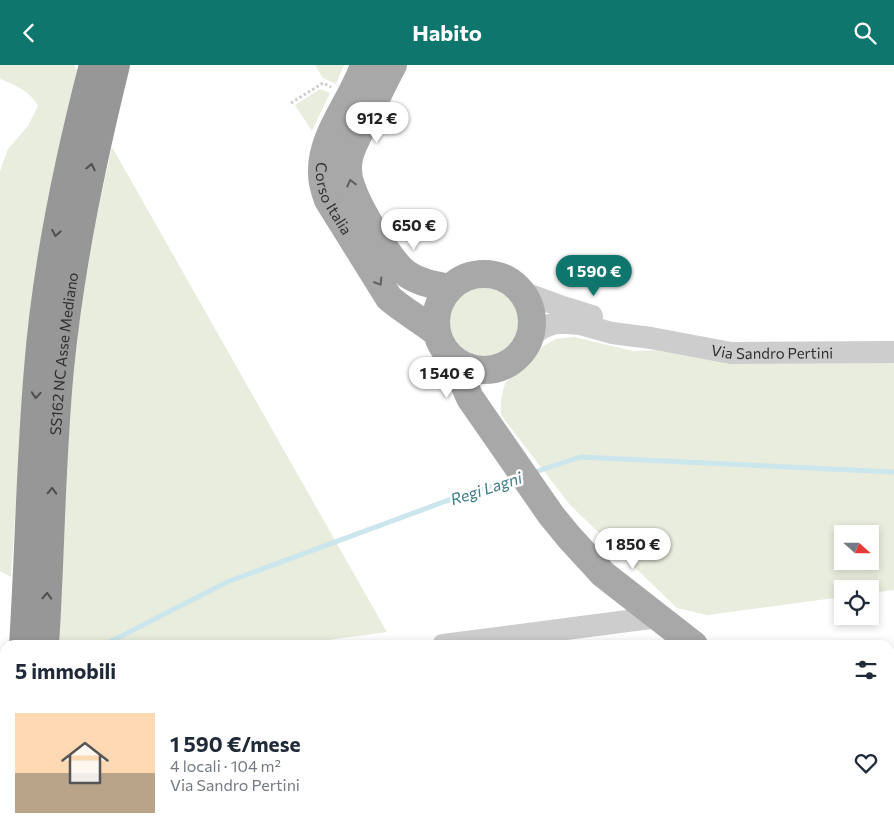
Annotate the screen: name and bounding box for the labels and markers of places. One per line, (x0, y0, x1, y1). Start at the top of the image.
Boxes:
pin: 912 € (342, 101, 412, 144)
pin: 650 € (379, 209, 449, 251)
pin: 1 590 € (548, 255, 640, 297)
pin: 1 540 € (401, 357, 493, 399)
pin: 1 850 € (587, 527, 679, 570)

